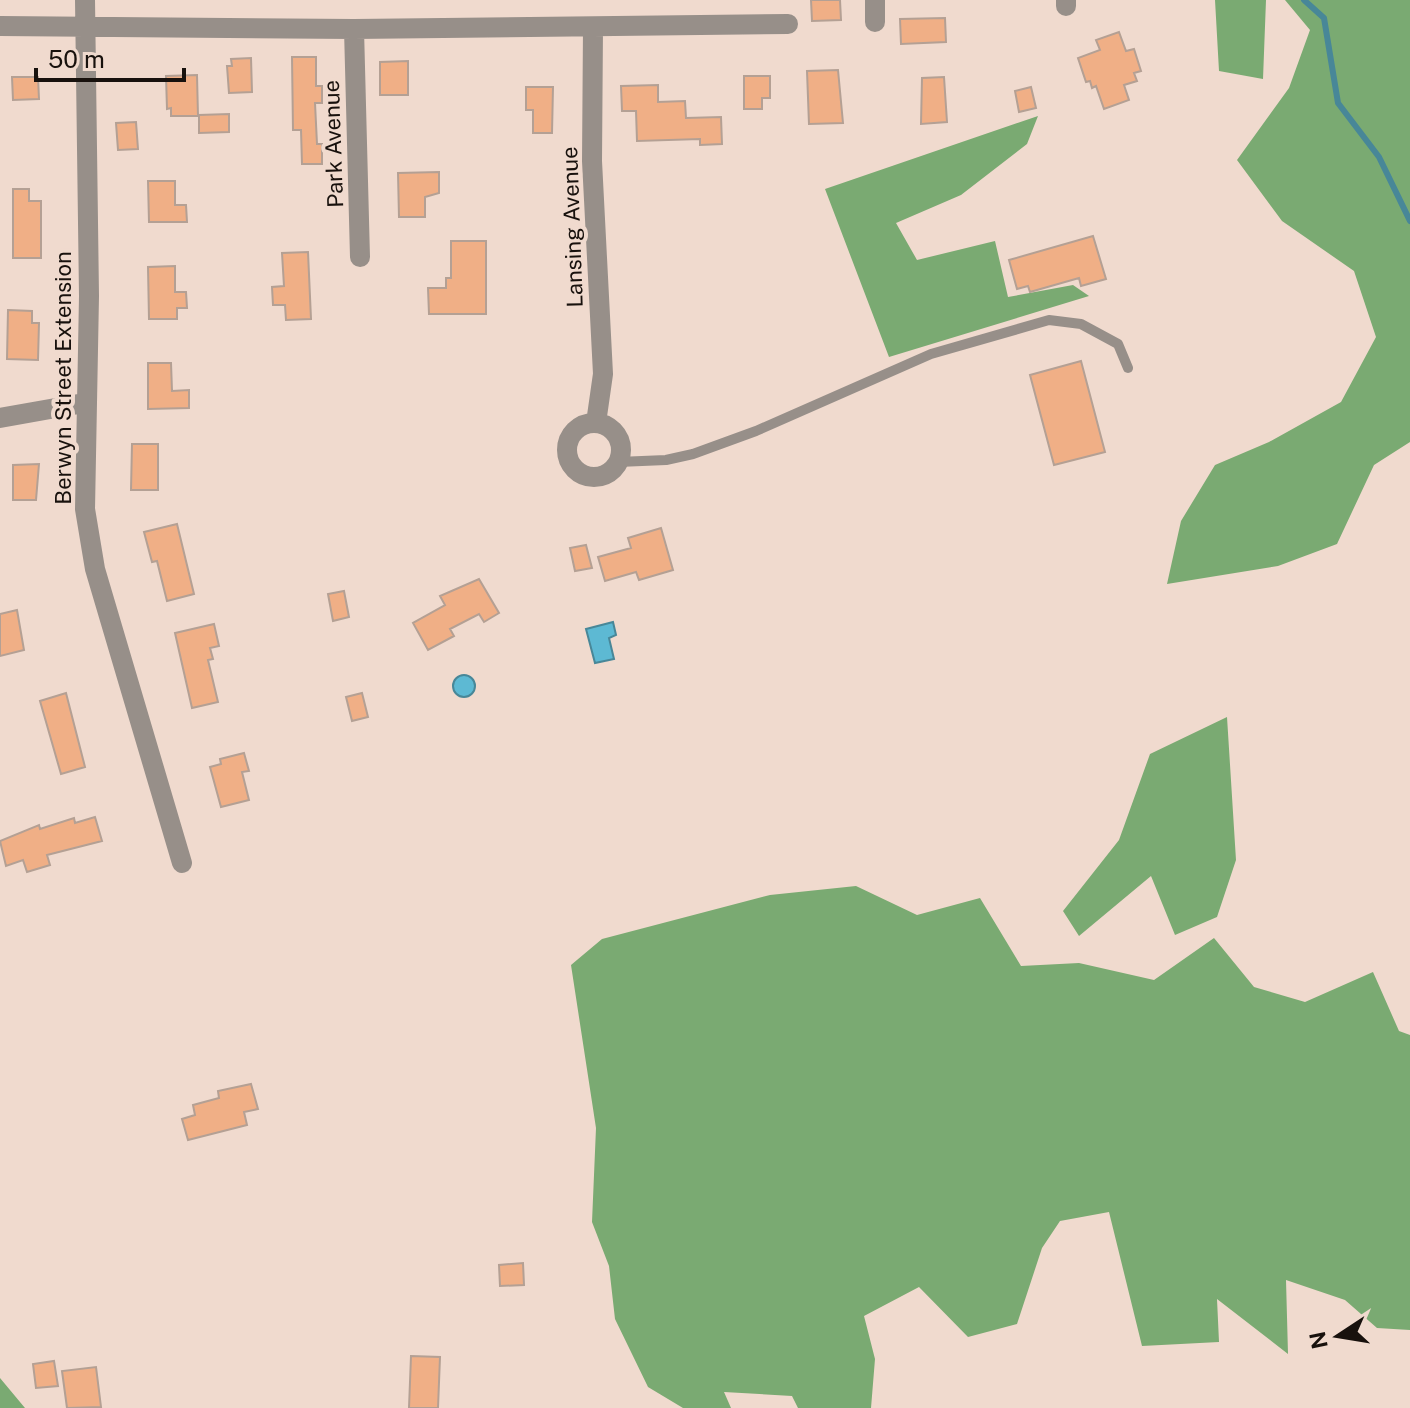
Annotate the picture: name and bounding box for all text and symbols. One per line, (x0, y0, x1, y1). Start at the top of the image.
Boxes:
scale bar (36, 32, 184, 82)
text: 50 m (48, 45, 105, 73)
street label: Park Avenue (318, 80, 348, 208)
street label: Lansing Avenue (556, 146, 588, 308)
street label: Berwyn Street Extension (50, 251, 76, 505)
north arrow (1298, 1296, 1378, 1376)
text: N (1304, 1329, 1333, 1351)

